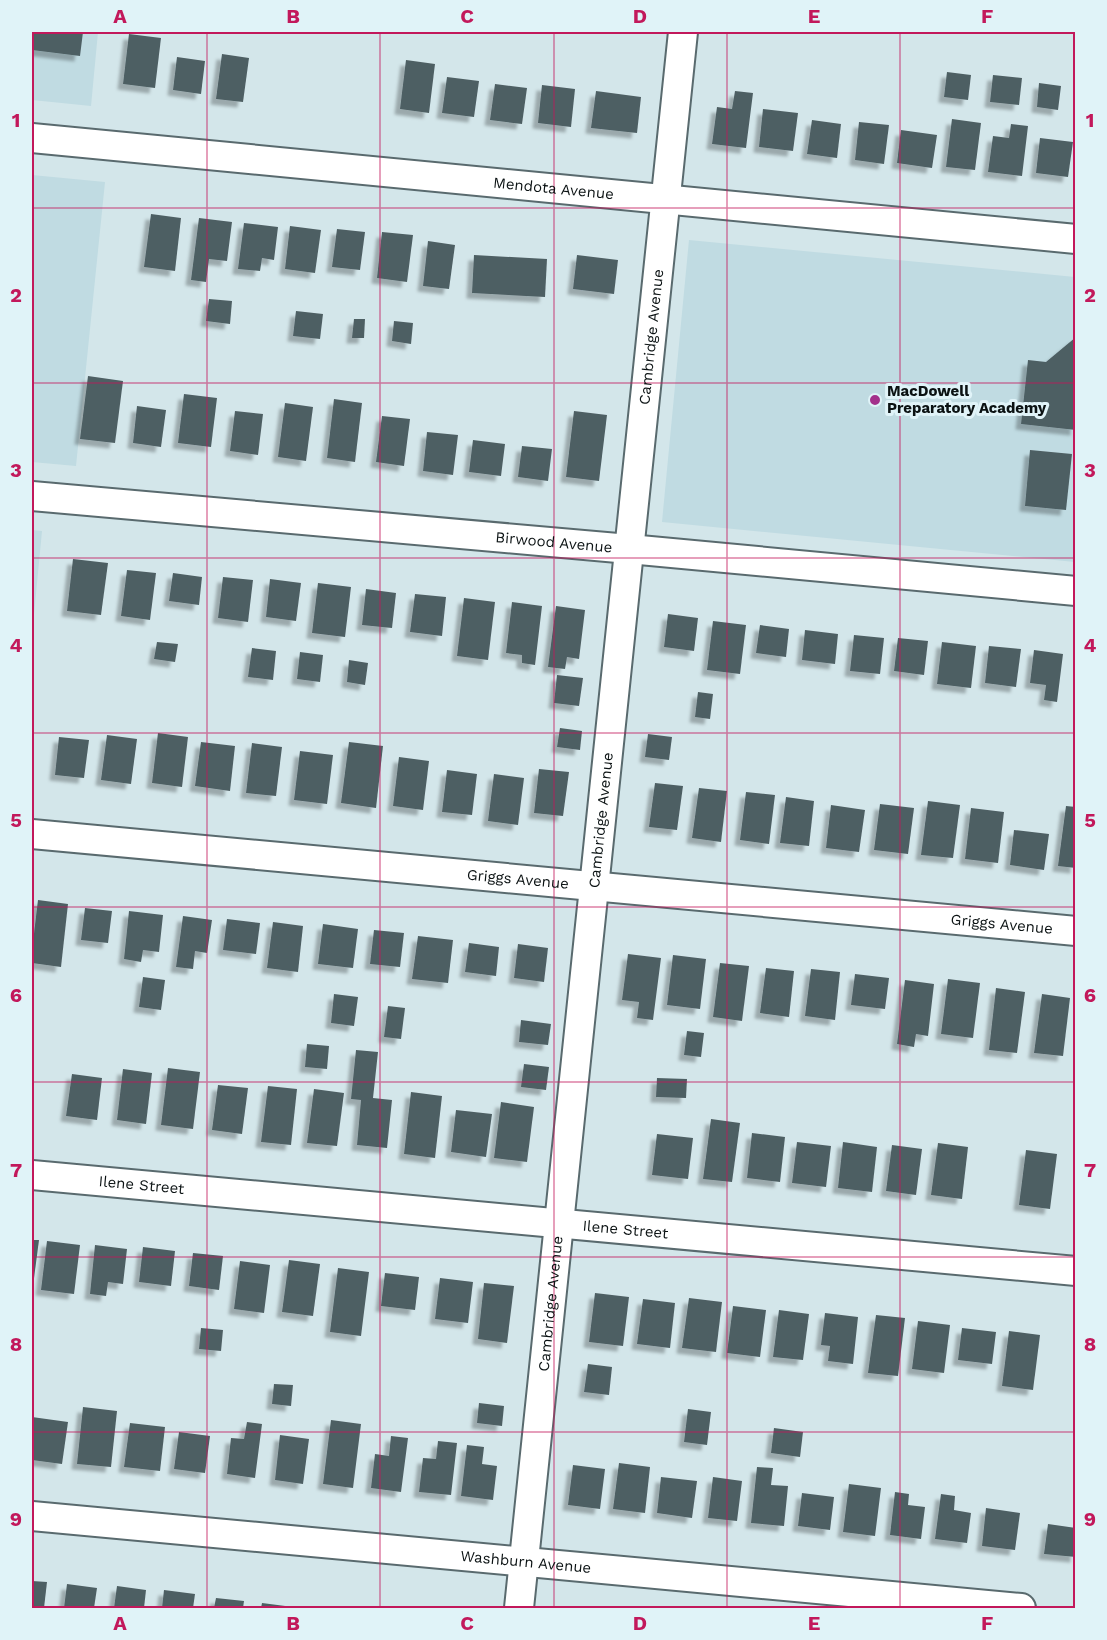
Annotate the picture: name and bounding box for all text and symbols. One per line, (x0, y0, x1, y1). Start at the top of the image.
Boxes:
text: A (113, 4, 127, 28)
text: B (286, 4, 300, 28)
text: C (460, 4, 474, 28)
text: D (633, 4, 647, 28)
text: E (808, 4, 820, 28)
text: F (981, 4, 993, 28)
text: 1 (12, 108, 20, 132)
text: 1 (1086, 108, 1094, 132)
street label: Mendota Avenue (492, 174, 615, 203)
street label: Cambridge Avenue (635, 268, 667, 406)
text: 2 (10, 283, 22, 307)
text: 2 (1084, 283, 1096, 307)
place label: MacDowell Preparatory Academy (887, 382, 1047, 417)
marker: MacDowell Preparatory Academy (868, 393, 882, 407)
text: 3 (10, 458, 22, 482)
text: 3 (1084, 458, 1096, 482)
street label: Birwood Avenue (495, 528, 613, 556)
text: 4 (10, 633, 23, 657)
text: 4 (1084, 633, 1097, 657)
street label: Cambridge Avenue (585, 752, 617, 889)
text: 5 (10, 808, 22, 832)
text: 5 (1084, 808, 1096, 832)
street label: Griggs Avenue (466, 865, 570, 893)
street label: Griggs Avenue (950, 910, 1054, 938)
text: 6 (10, 983, 22, 1007)
text: 6 (1084, 983, 1096, 1007)
text: 7 (10, 1158, 22, 1182)
text: 7 (1084, 1158, 1096, 1182)
street label: Ilene Street (98, 1172, 186, 1198)
street label: Ilene Street (582, 1217, 670, 1243)
street label: Cambridge Avenue (535, 1235, 567, 1372)
text: 8 (10, 1332, 22, 1356)
text: 8 (1084, 1332, 1096, 1356)
text: 9 (10, 1507, 22, 1531)
text: 9 (1084, 1507, 1096, 1531)
street label: Washburn Avenue (460, 1547, 592, 1577)
text: A (113, 1611, 127, 1635)
text: B (286, 1611, 300, 1635)
text: C (460, 1611, 474, 1635)
text: D (633, 1611, 647, 1635)
text: E (808, 1611, 820, 1635)
text: F (981, 1611, 993, 1635)

